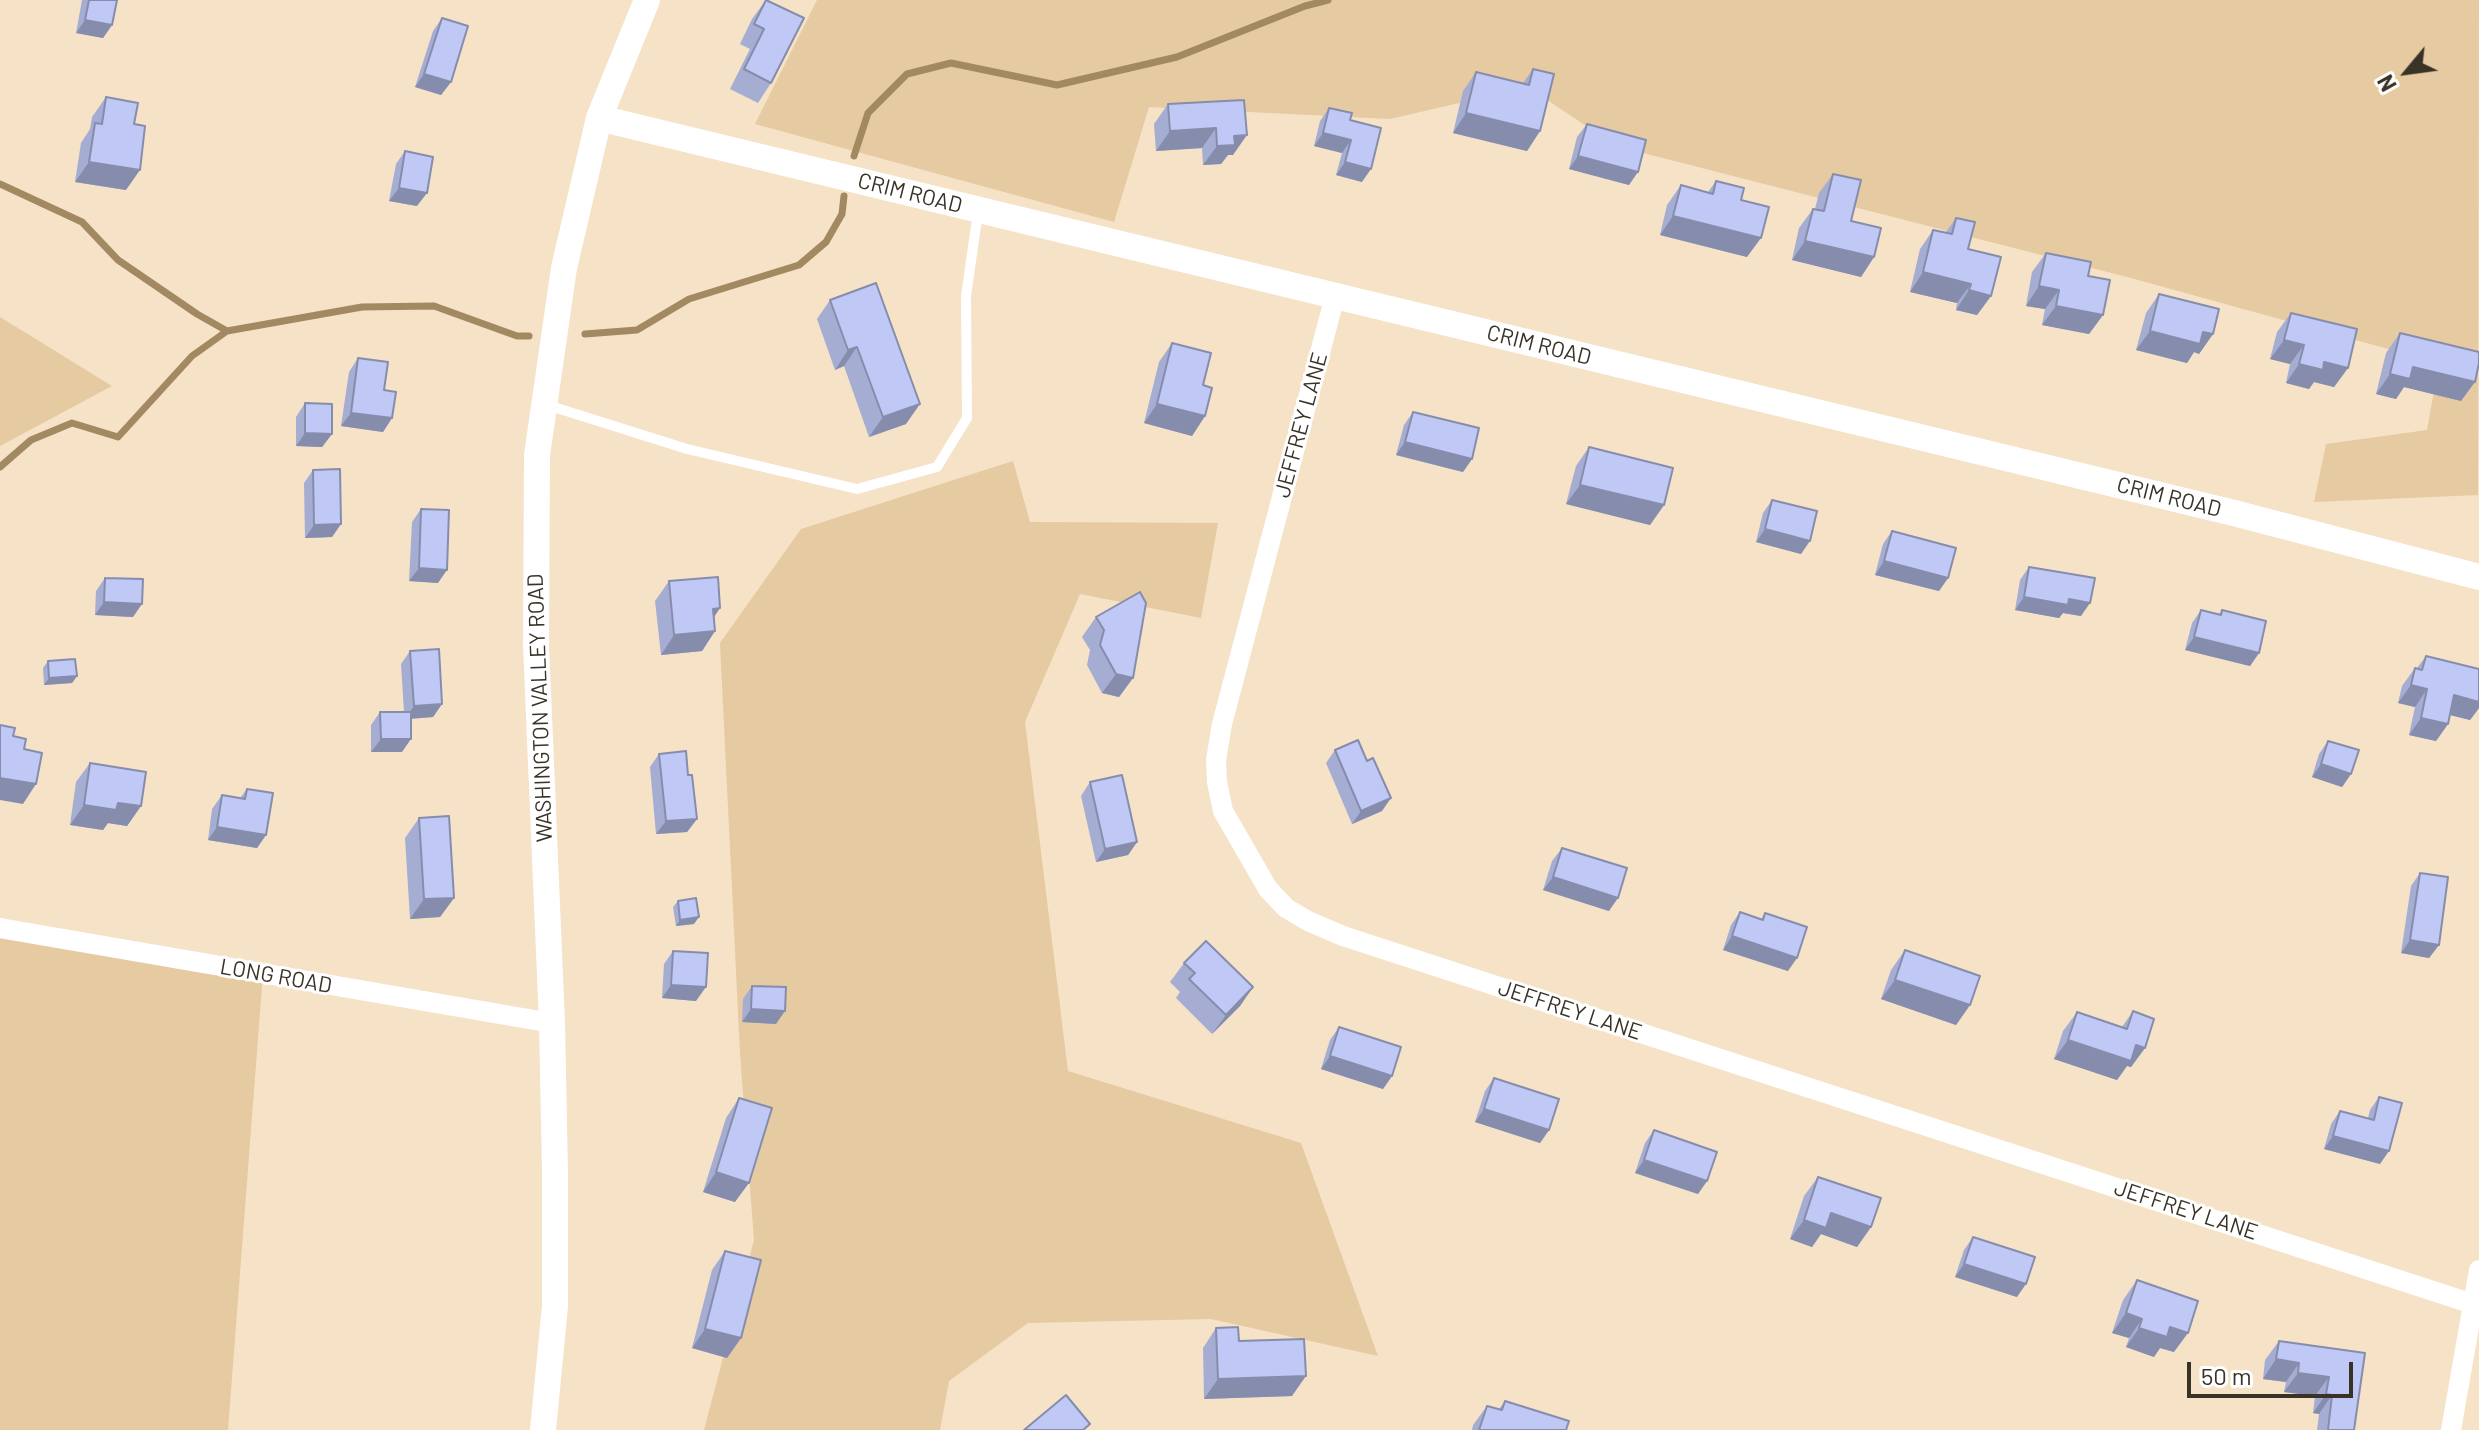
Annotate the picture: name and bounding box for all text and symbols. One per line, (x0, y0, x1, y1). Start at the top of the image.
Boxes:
north arrow (2367, 32, 2447, 112)
text: N (2371, 71, 2401, 96)
street label: CRIM ROAD (855, 167, 965, 219)
street label: CRIM ROAD (1484, 319, 1594, 371)
street label: JEFFREY LANE (1269, 349, 1333, 501)
street label: CRIM ROAD (2114, 471, 2224, 523)
street label: WASHINGTON VALLEY ROAD (522, 573, 558, 843)
street label: LONG ROAD (218, 953, 334, 999)
street label: JEFFREY LANE (1495, 974, 1645, 1046)
street label: JEFFREY LANE (2111, 1174, 2261, 1246)
scale bar (2191, 1346, 2357, 1396)
text: 50 m (2201, 1361, 2252, 1390)

